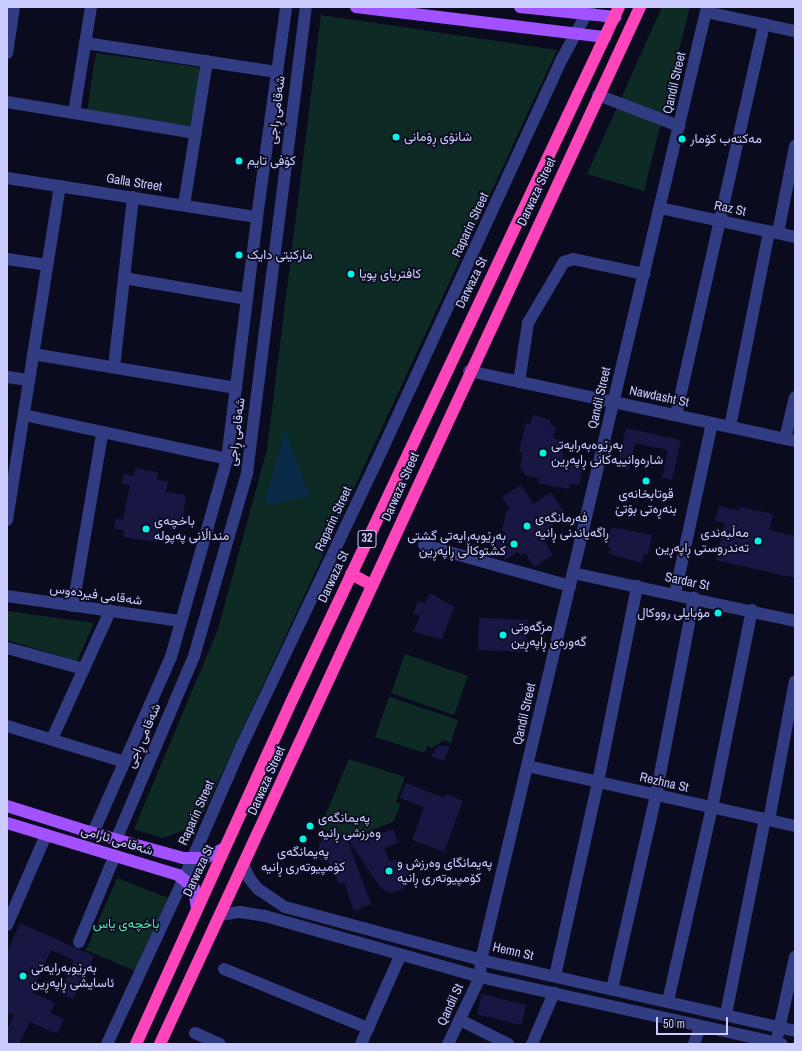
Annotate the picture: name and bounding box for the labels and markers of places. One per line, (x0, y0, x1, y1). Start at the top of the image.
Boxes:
place label: شانۆی ڕۆمانی (404, 129, 472, 145)
place label: مەکتەب کۆمار (690, 131, 762, 147)
marker: شانۆی ڕۆمانی (391, 132, 401, 142)
marker: مەکتەب کۆمار (677, 134, 687, 144)
place label: کۆفی تایم (247, 153, 296, 169)
marker: کۆفی تایم (234, 156, 244, 166)
place label: مارکێتی دایک (247, 247, 313, 263)
marker: مارکێتی دایک (234, 250, 244, 260)
place label: کافتریای پویا (359, 266, 421, 282)
marker: کافتریای پویا (346, 269, 356, 279)
place label: بەڕێوەبەرایەتی شارەوانییەکانی ڕاپەڕین (551, 438, 663, 469)
marker: بەڕێوەبەرایەتی شارەوانییەکانی ڕاپەڕین (538, 448, 548, 458)
marker: قوتابخانەی بنەڕەتی بۆتێ (641, 476, 651, 486)
place label: قوتابخانەی بنەڕەتی بۆتێ (615, 487, 677, 518)
place label: فەرمانگەی ڕاگەیاندنی ڕانیە (535, 511, 609, 542)
place label: باخچەی منداڵانی پەپولە (154, 514, 230, 545)
marker: فەرمانگەی ڕاگەیاندنی ڕانیە (522, 521, 532, 531)
marker: باخچەی منداڵانی پەپولە (141, 524, 151, 534)
place label: مەڵبەندی تەندروستی ڕاپەڕین (655, 526, 749, 557)
place label: بەڕێوبەرایەتی گشتی کشتوکاڵی ڕاپەڕین (407, 529, 506, 560)
marker: مەڵبەندی تەندروستی ڕاپەڕین (752, 535, 764, 547)
marker: بەڕێوبەرایەتی گشتی کشتوکاڵی ڕاپەڕین (509, 539, 519, 549)
place label: مۆبایلی رووکال (637, 605, 710, 621)
marker: مۆبایلی رووکال (713, 608, 723, 618)
place label: مزگەوتی گەورەی ڕاپەڕین (511, 620, 587, 651)
marker: مزگەوتی گەورەی ڕاپەڕین (498, 630, 508, 640)
place label: پەیمانگەی وەرزشی ڕانیە (318, 811, 381, 842)
marker: پەیمانگەی وەرزشی ڕانیە (305, 821, 315, 831)
marker: پەیمانگەی کۆمپیوتەری ڕانیە (298, 834, 308, 844)
place label: پەیمانگەی کۆمپیوتەری ڕانیە (261, 845, 345, 876)
place label: پەیمانگای وەرزش و کۆمپیوتەری ڕانیە (397, 856, 492, 887)
marker: پەیمانگای وەرزش و کۆمپیوتەری ڕانیە (384, 866, 394, 876)
place label: بەڕێوبەرایەتی ئاسایشی ڕاپەڕین (31, 961, 114, 992)
marker: بەڕێوبەرایەتی ئاسایشی ڕاپەڕین (18, 971, 28, 981)

